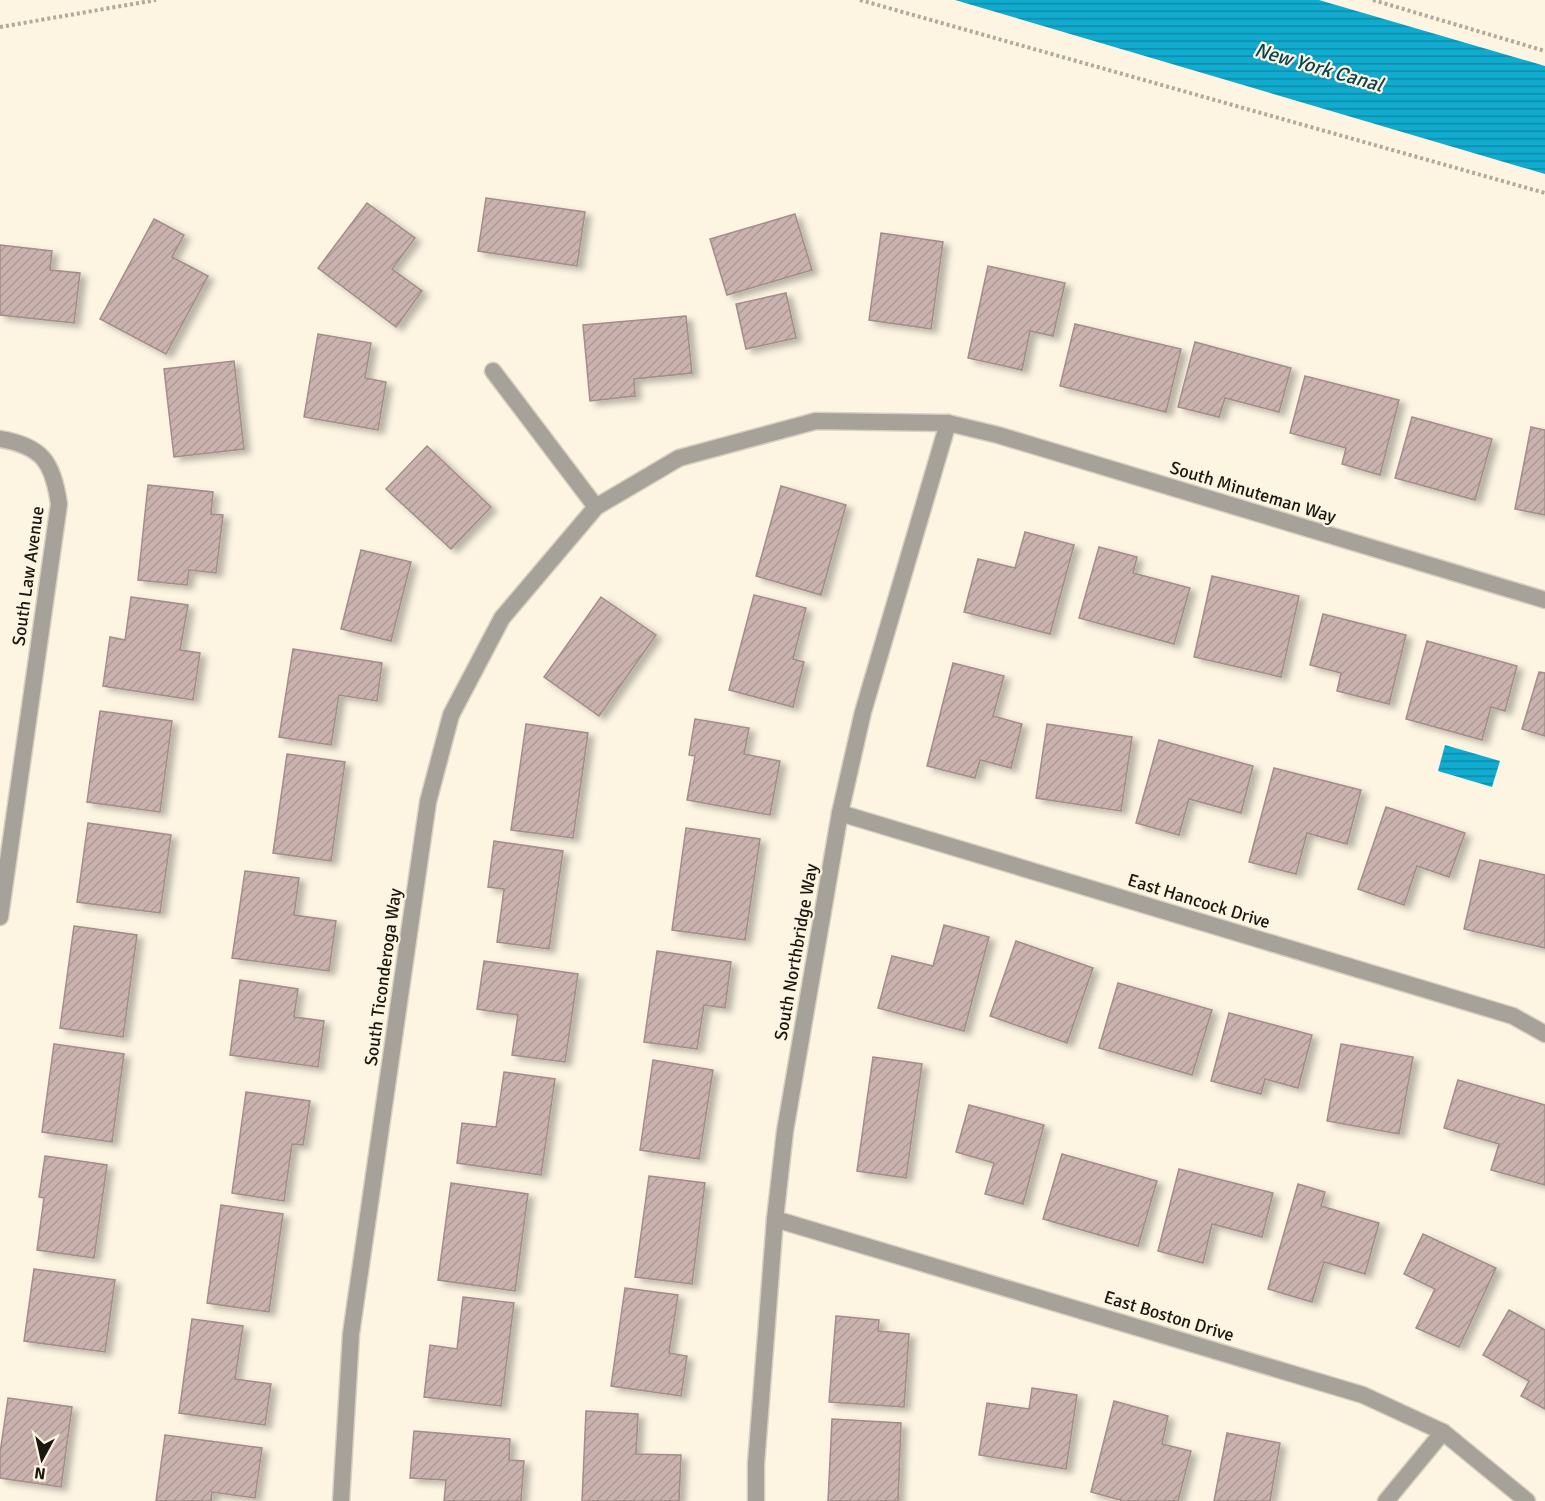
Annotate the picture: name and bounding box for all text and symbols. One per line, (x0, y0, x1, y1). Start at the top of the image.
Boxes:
water label: New York Canal (1252, 37, 1388, 98)
street label: South Minuteman Way (1167, 456, 1339, 528)
street label: South Law Avenue (7, 505, 49, 647)
street label: South Northbridge Way (770, 861, 822, 1042)
street label: East Hancock Drive (1125, 869, 1273, 933)
street label: South Ticonderoga Way (360, 886, 406, 1067)
street label: East Boston Drive (1101, 1286, 1237, 1346)
north arrow (12, 1429, 72, 1489)
text: N (33, 1462, 47, 1484)

